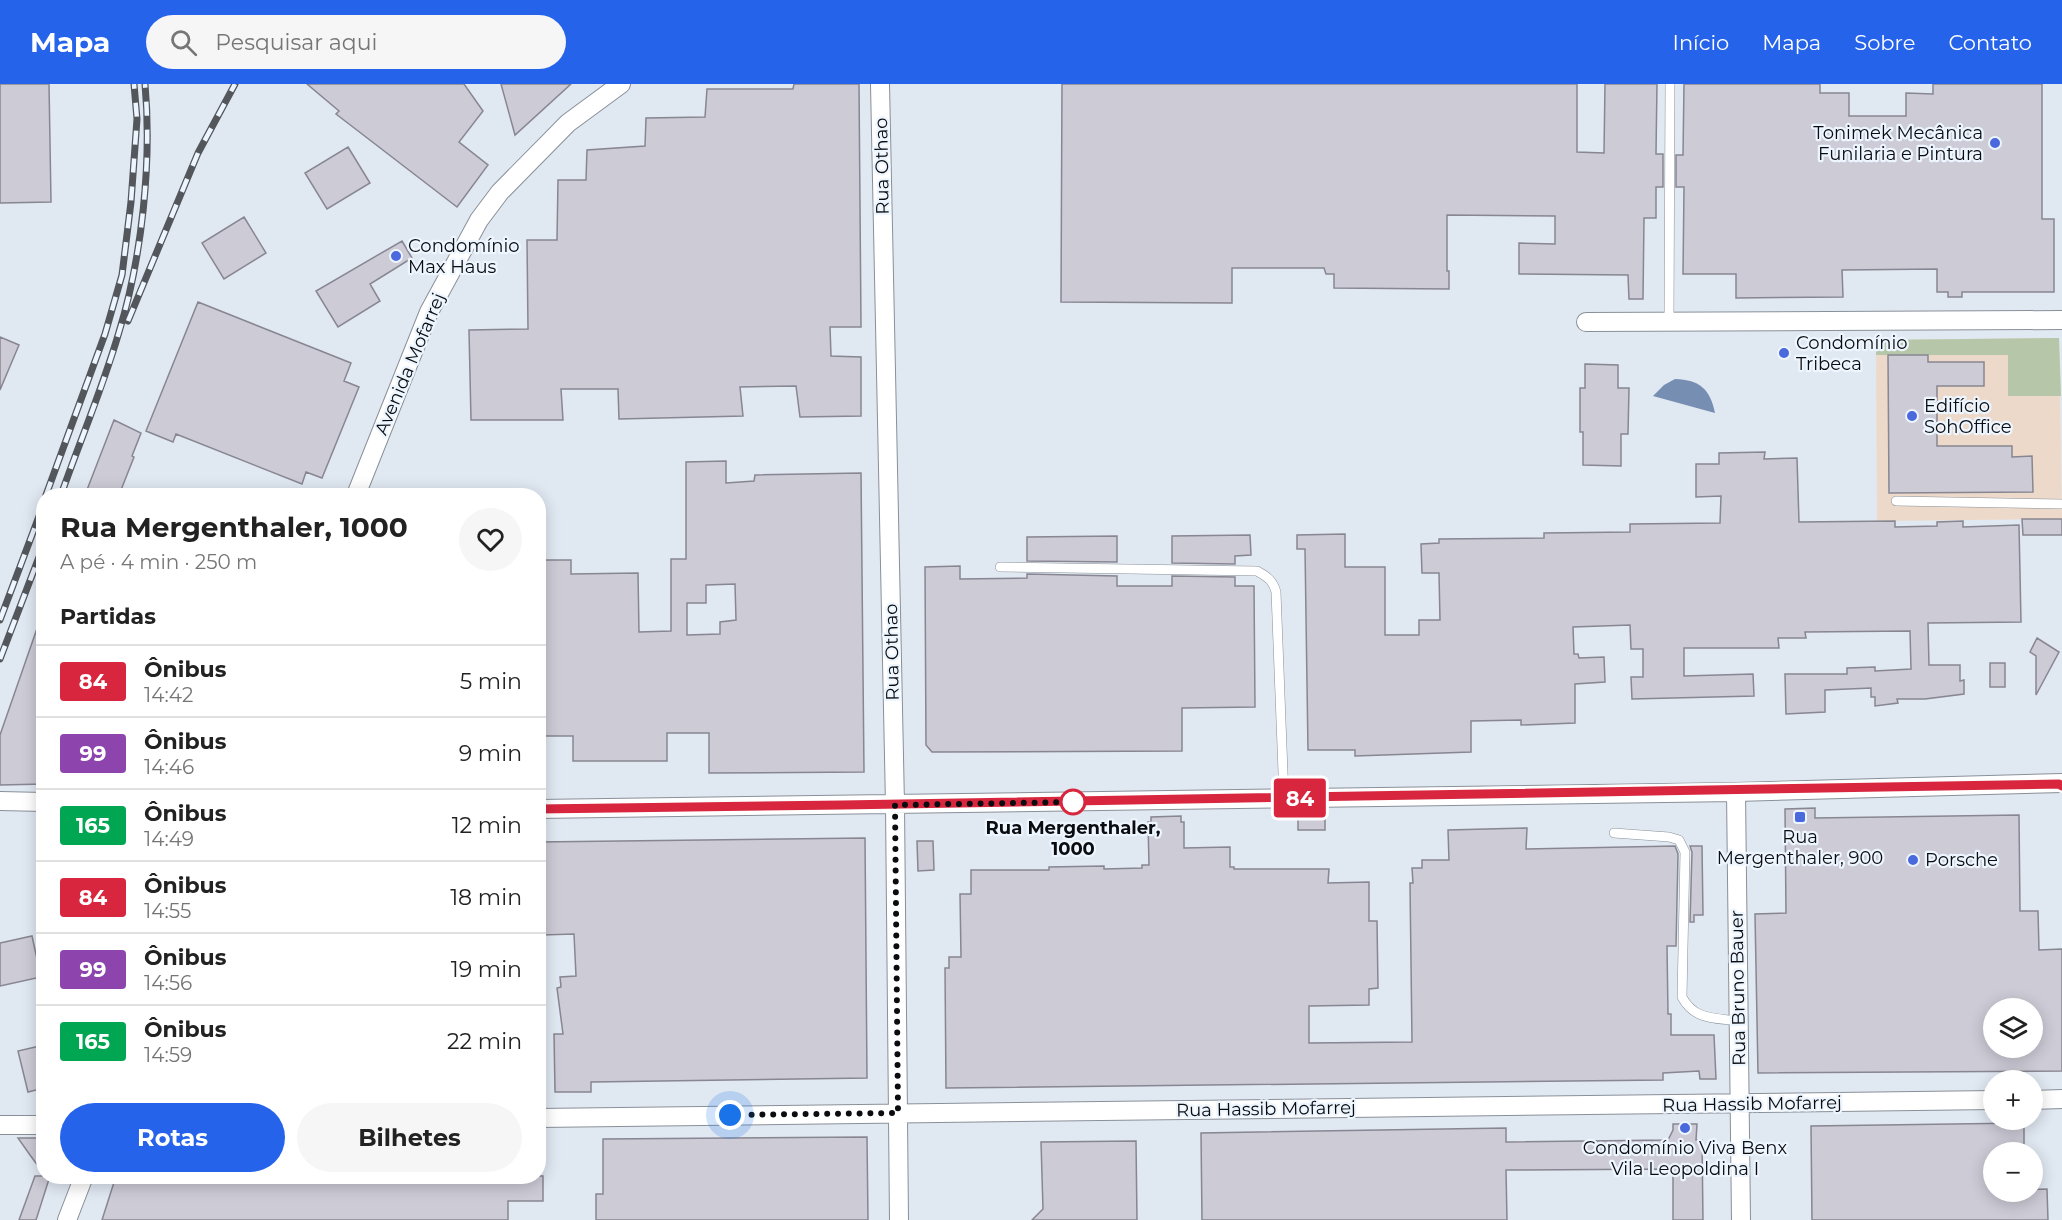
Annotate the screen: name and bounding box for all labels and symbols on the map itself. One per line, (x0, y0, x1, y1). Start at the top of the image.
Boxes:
street label: Rua Othao (870, 117, 894, 215)
place label: Tonimek Mecânica Funilaria e Pintura (1813, 122, 1983, 165)
marker: Tonimek Mecânica Funilaria e Pintura (1988, 136, 2002, 150)
place label: Condomínio Max Haus (408, 235, 520, 278)
marker: Condomínio Max Haus (389, 249, 403, 263)
street label: Avenida Mofarrej (370, 290, 450, 438)
place label: Condomínio Tribeca (1796, 332, 1908, 375)
marker: Condomínio Tribeca (1777, 346, 1791, 360)
place label: Edifício SohOffice (1924, 395, 2012, 438)
marker: Edifício SohOffice (1905, 409, 1919, 423)
street label: Rua Othao (880, 603, 904, 701)
line badge: 84 (1273, 778, 1327, 818)
marker: Rua Mergenthaler, 1000 (1060, 789, 1086, 815)
marker: Rua Mergenthaler, 900 (1793, 810, 1807, 824)
place label: Rua Mergenthaler, 1000 (986, 817, 1161, 860)
place label: Rua Mergenthaler, 900 (1717, 826, 1883, 869)
place label: Porsche (1925, 849, 1998, 871)
marker: Porsche (1906, 853, 1920, 867)
street label: Rua Bruno Bauer (1726, 910, 1750, 1066)
street label: Rua Hassib Mofarrej (1662, 1091, 1842, 1117)
street label: Rua Hassib Mofarrej (1176, 1096, 1356, 1122)
your location (715, 1100, 745, 1130)
marker: Condomínio Viva Benx Vila Leopoldina I (1678, 1121, 1692, 1135)
place label: Condomínio Viva Benx Vila Leopoldina I (1583, 1137, 1788, 1180)

